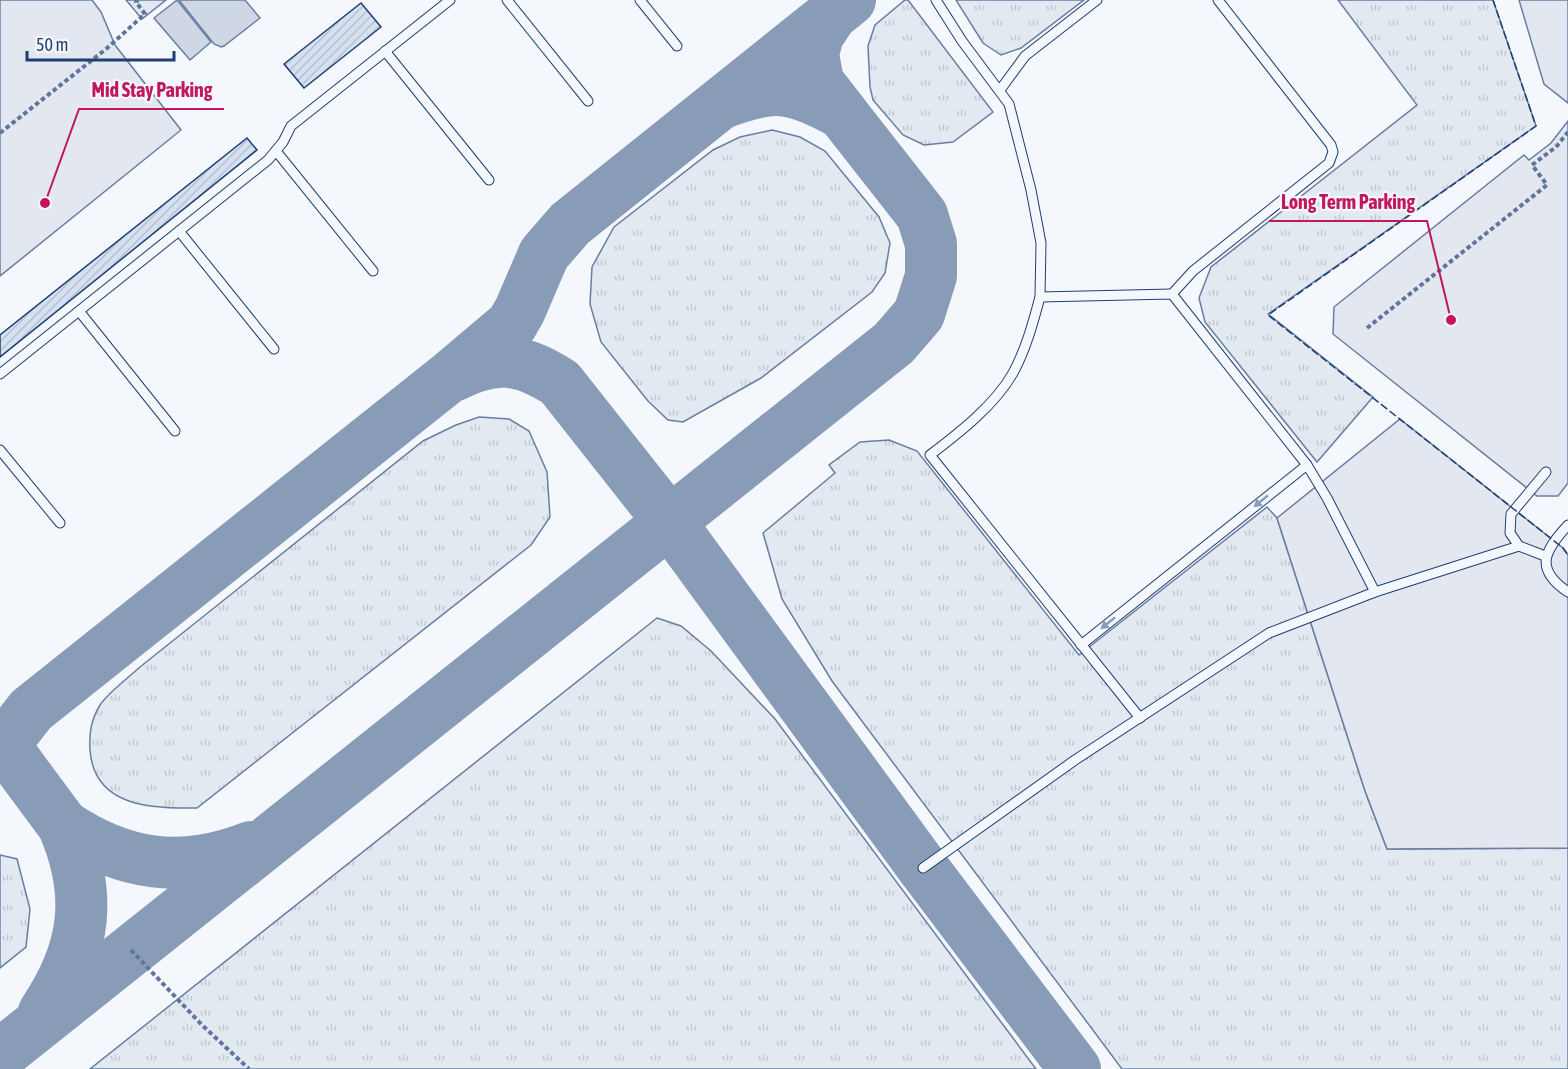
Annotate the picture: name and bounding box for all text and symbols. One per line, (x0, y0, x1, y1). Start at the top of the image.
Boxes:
scale bar (27, 24, 174, 62)
text: 50 m (36, 34, 68, 55)
callout: Mid Stay Parking (79, 71, 224, 109)
text: Mid Stay Parking (92, 78, 213, 101)
callout: Long Term Parking (1269, 183, 1427, 221)
text: Long Term Parking (1281, 190, 1415, 213)
one-way arrow (1253, 495, 1269, 508)
one-way arrow (1101, 616, 1116, 628)

